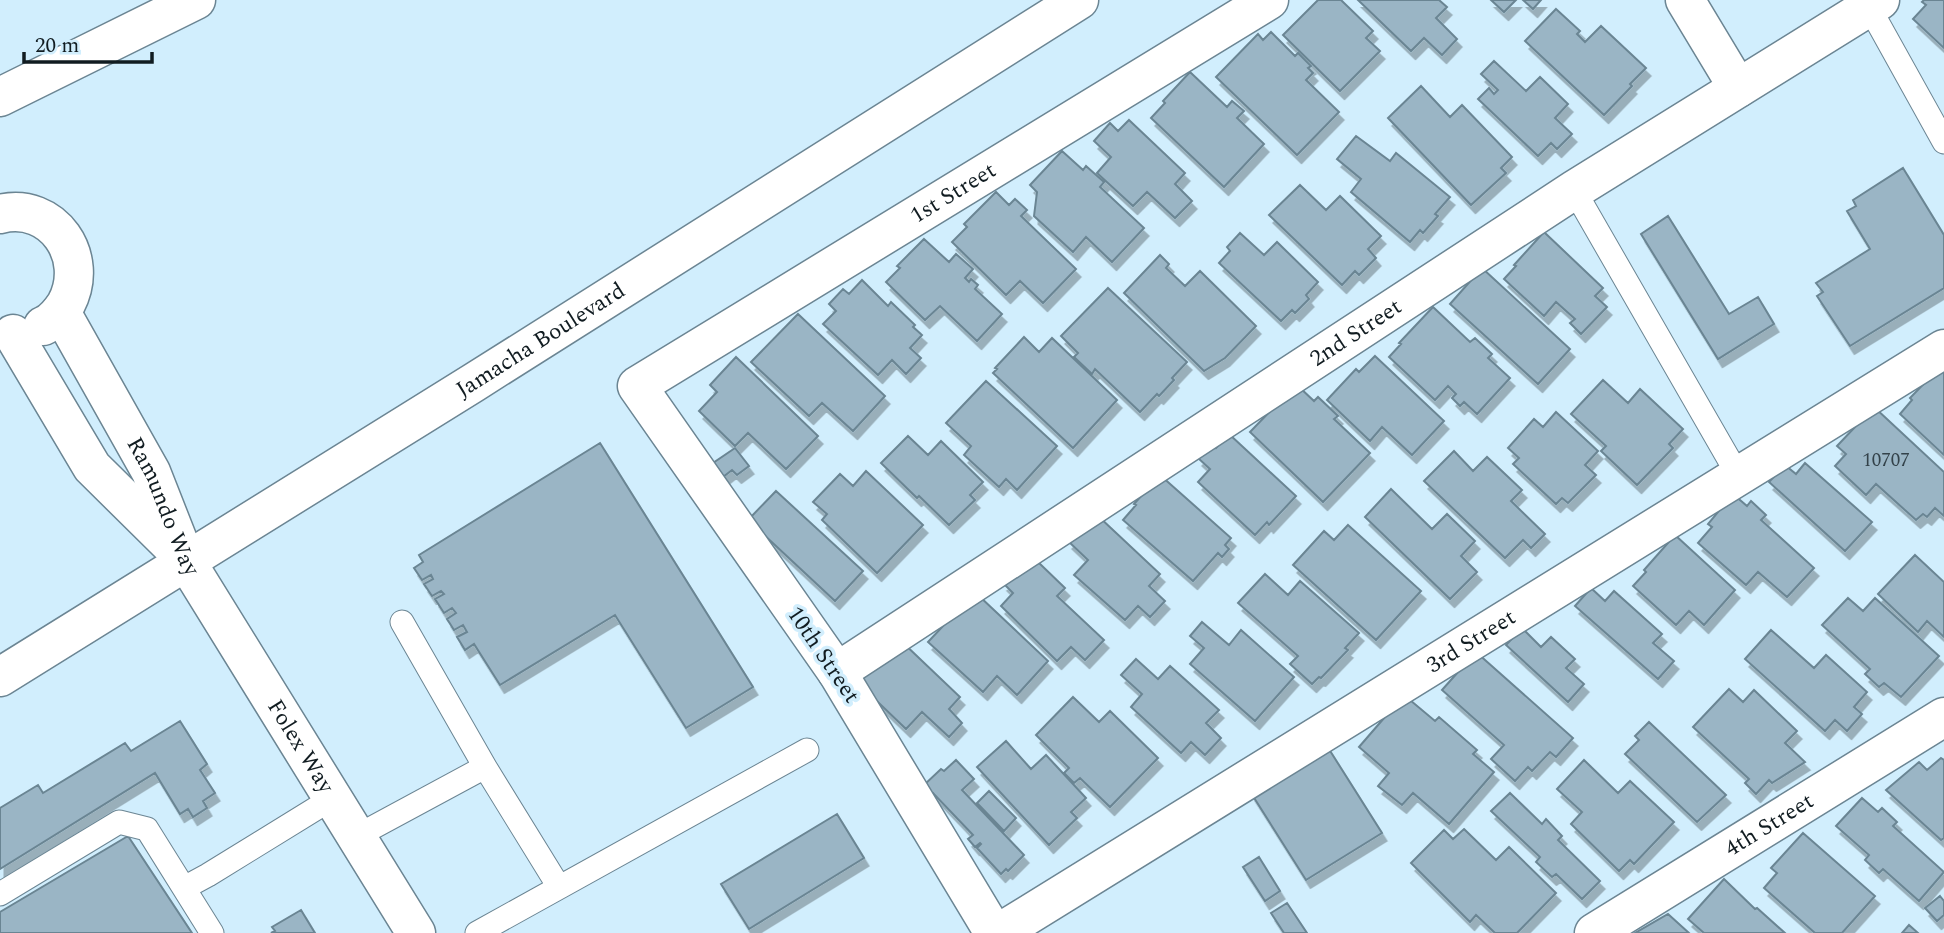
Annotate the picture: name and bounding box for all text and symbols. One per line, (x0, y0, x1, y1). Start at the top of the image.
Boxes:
scale bar (24, 21, 152, 65)
text: 20 m (35, 30, 79, 62)
street label: 1st Street (903, 153, 1003, 233)
street label: Jamacha Boulevard (449, 273, 632, 407)
street label: 2nd Street (1303, 290, 1409, 376)
street label: Ramundo Way (117, 431, 209, 584)
house number: 10707 (1862, 446, 1910, 475)
street label: 10th Street (778, 599, 868, 711)
street label: 3rd Street (1420, 600, 1523, 682)
street label: Folex Way (258, 692, 344, 801)
street label: 4th Street (1718, 784, 1821, 866)

